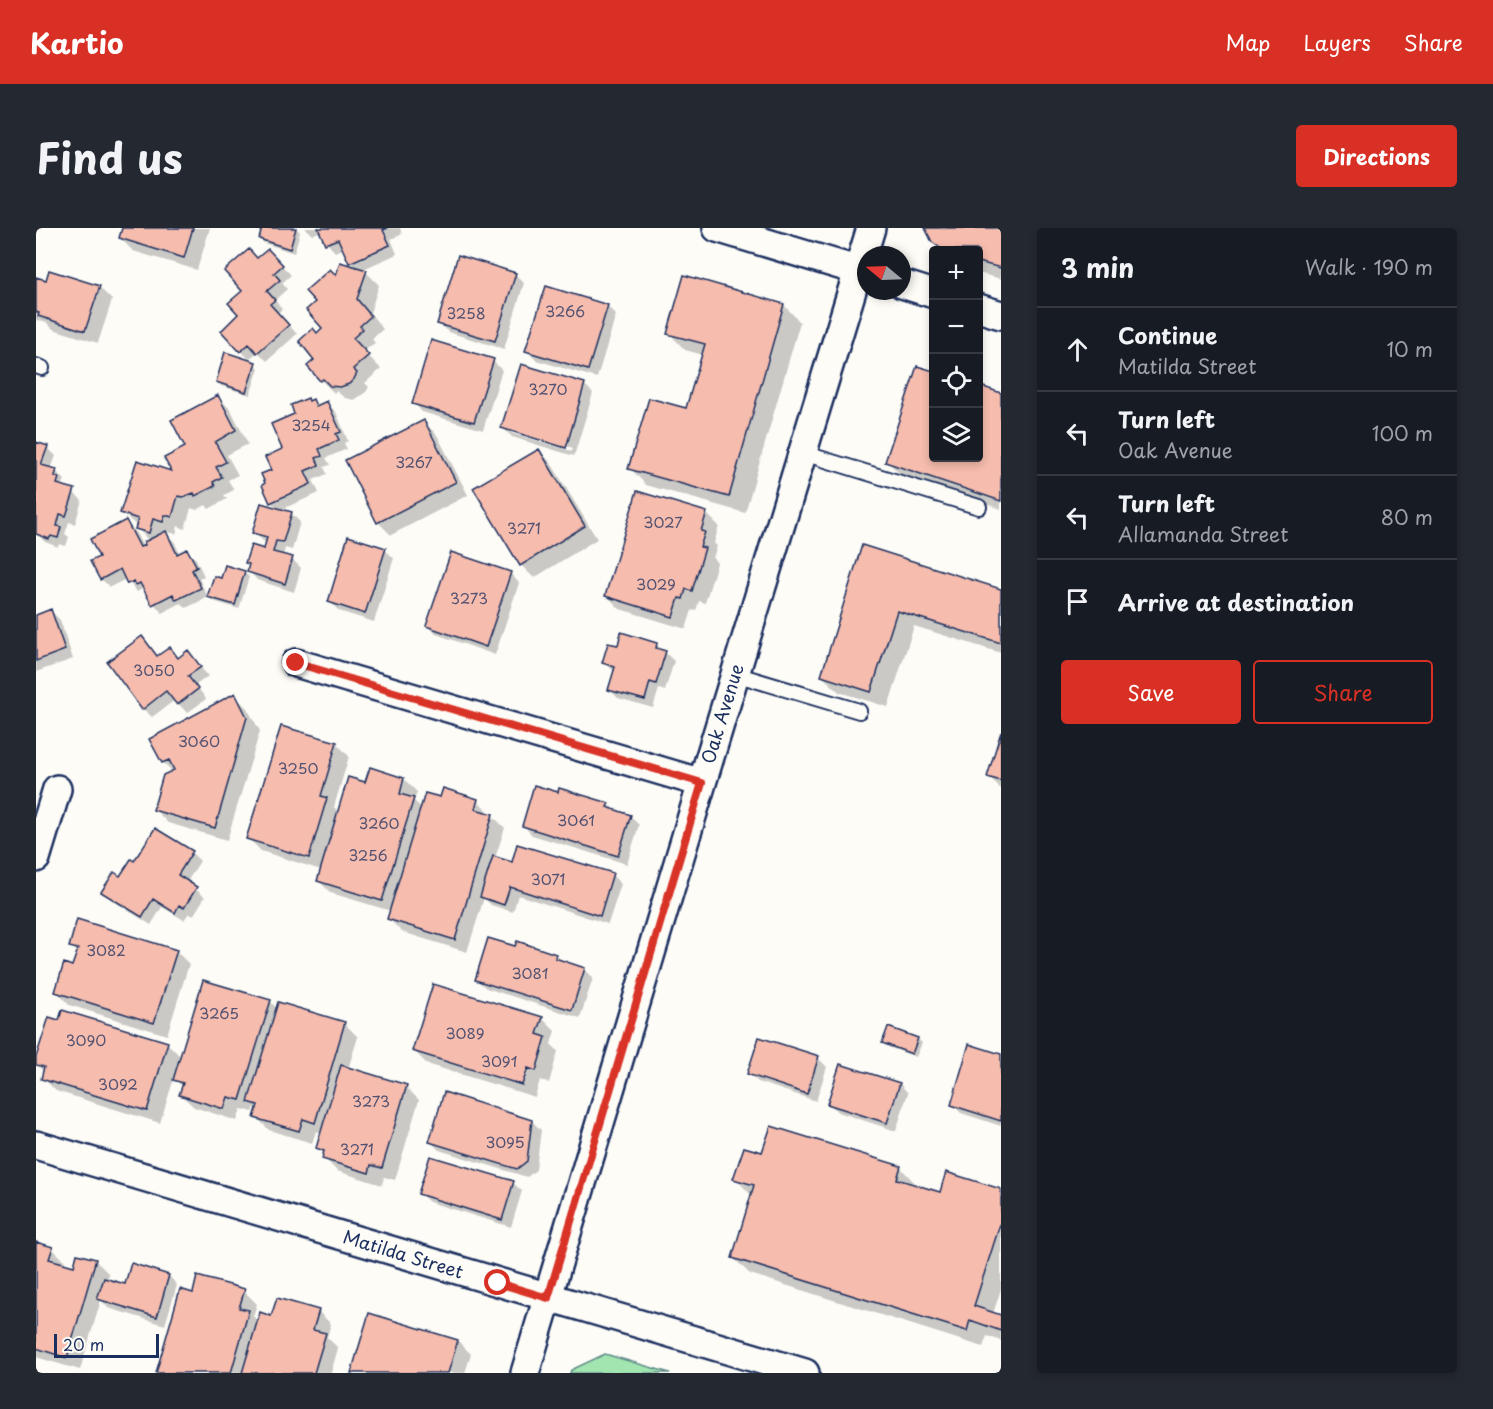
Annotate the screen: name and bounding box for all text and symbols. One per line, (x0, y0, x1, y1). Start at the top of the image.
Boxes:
text: Kartio (30, 21, 124, 64)
text: Map (1226, 26, 1270, 58)
text: Layers (1303, 26, 1371, 58)
text: Share (1404, 26, 1463, 58)
text: Find us (36, 125, 183, 188)
button: Directions (1296, 125, 1457, 187)
north arrow (857, 246, 911, 300)
map controls (929, 246, 983, 462)
button: + (929, 246, 983, 300)
text: 3 min (1061, 248, 1134, 287)
text: Walk · 190 m (1305, 252, 1433, 282)
house number: 3266 (545, 299, 585, 322)
button: − (929, 300, 983, 354)
house number: 3258 (446, 301, 486, 324)
text: Continue (1118, 318, 1217, 351)
icon: ahead (1061, 333, 1094, 366)
text: 10 m (1386, 334, 1433, 364)
text: Matilda Street (1118, 351, 1256, 381)
button: locate (929, 354, 983, 408)
house number: 3270 (529, 377, 567, 400)
text: Turn left (1118, 402, 1215, 435)
button: layers (929, 408, 983, 462)
house number: 3254 (291, 413, 331, 436)
icon: left (1061, 417, 1094, 450)
text: 100 m (1372, 418, 1433, 448)
text: Oak Avenue (1118, 435, 1233, 465)
house number: 3267 (395, 450, 433, 473)
text: Turn left (1118, 486, 1215, 519)
icon: left (1061, 501, 1094, 534)
text: 80 m (1381, 502, 1433, 532)
house number: 3027 (643, 510, 683, 533)
house number: 3271 (507, 516, 541, 539)
text: Allamanda Street (1118, 519, 1288, 549)
house number: 3029 (636, 572, 676, 595)
icon: arrive (1061, 585, 1094, 618)
text: Arrive at destination (1118, 585, 1354, 618)
house number: 3273 (450, 586, 488, 609)
route end (282, 649, 308, 675)
house number: 3050 (133, 658, 175, 681)
street label: Oak Avenue (694, 660, 750, 767)
button: Save (1061, 660, 1241, 724)
button: Share (1253, 660, 1433, 724)
house number: 3060 (178, 729, 220, 752)
house number: 3250 (278, 756, 318, 779)
house number: 3061 (557, 808, 595, 831)
house number: 3260 (359, 811, 399, 834)
house number: 3256 (348, 843, 388, 866)
house number: 3071 (531, 867, 565, 890)
house number: 3082 (86, 938, 126, 961)
house number: 3081 (511, 961, 549, 984)
house number: 3265 (199, 1001, 239, 1024)
house number: 3089 (445, 1021, 485, 1044)
house number: 3090 (66, 1028, 106, 1051)
house number: 3091 (481, 1049, 517, 1072)
house number: 3092 (98, 1072, 138, 1095)
house number: 3273 (352, 1089, 390, 1112)
house number: 3095 (485, 1130, 525, 1153)
house number: 3271 (340, 1137, 374, 1160)
street label: Matilda Street (340, 1222, 467, 1285)
route start (484, 1269, 510, 1295)
scale bar (54, 1331, 159, 1358)
text: 20 m (63, 1332, 104, 1356)

